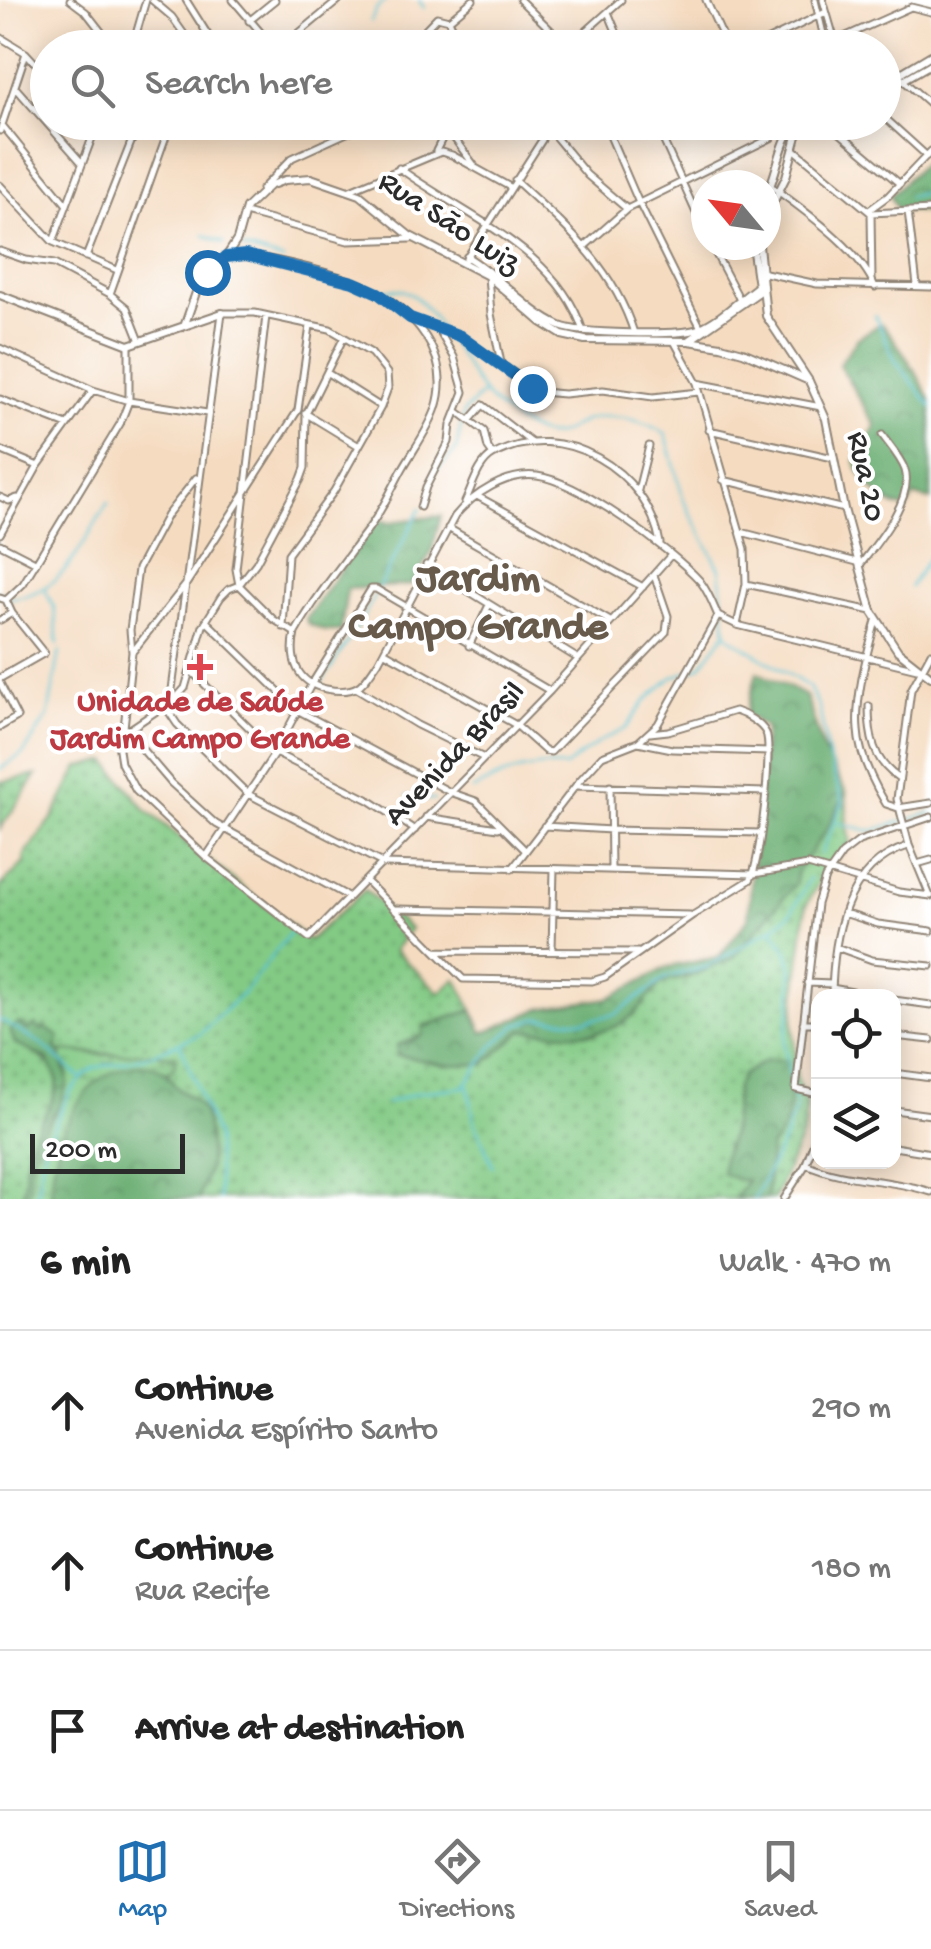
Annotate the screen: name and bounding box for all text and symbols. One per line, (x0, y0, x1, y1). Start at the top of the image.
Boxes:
search box (30, 30, 901, 140)
icon: search (65, 58, 120, 113)
text: Search here (145, 63, 332, 107)
street label: Rua São Luiz (370, 164, 527, 284)
north arrow (691, 170, 781, 260)
route start (185, 250, 231, 296)
route end (510, 366, 556, 412)
street label: Rua 20 (836, 429, 892, 525)
district label: Jardim Campo Grande (348, 557, 609, 654)
marker: Unidade de Saúde Jardim Campo Grande (187, 654, 213, 680)
street label: Avenida Brasil (377, 675, 535, 835)
place label: Unidade de Saúde Jardim Campo Grande (49, 685, 351, 760)
map controls (811, 989, 901, 1169)
button: locate (811, 989, 901, 1079)
button: layers (811, 1079, 901, 1169)
scale bar (30, 1129, 185, 1174)
text: 200 m (45, 1135, 117, 1168)
text: 6 min (40, 1240, 130, 1289)
text: Walk · 470 m (719, 1245, 891, 1283)
text: Continue (135, 1369, 273, 1413)
icon: ahead (40, 1383, 95, 1438)
text: 290 m (811, 1391, 891, 1429)
text: Avenida Espírito Santo (135, 1413, 438, 1451)
text: Continue (135, 1529, 273, 1573)
icon: ahead (40, 1543, 95, 1598)
text: 180 m (812, 1551, 891, 1589)
text: Rua Recife (135, 1573, 270, 1611)
icon: arrive (40, 1703, 95, 1758)
text: Arrive at destination (135, 1708, 464, 1752)
tab: Map (115, 1834, 170, 1927)
tab: Directions (400, 1834, 514, 1927)
tab: Saved (744, 1834, 816, 1927)

